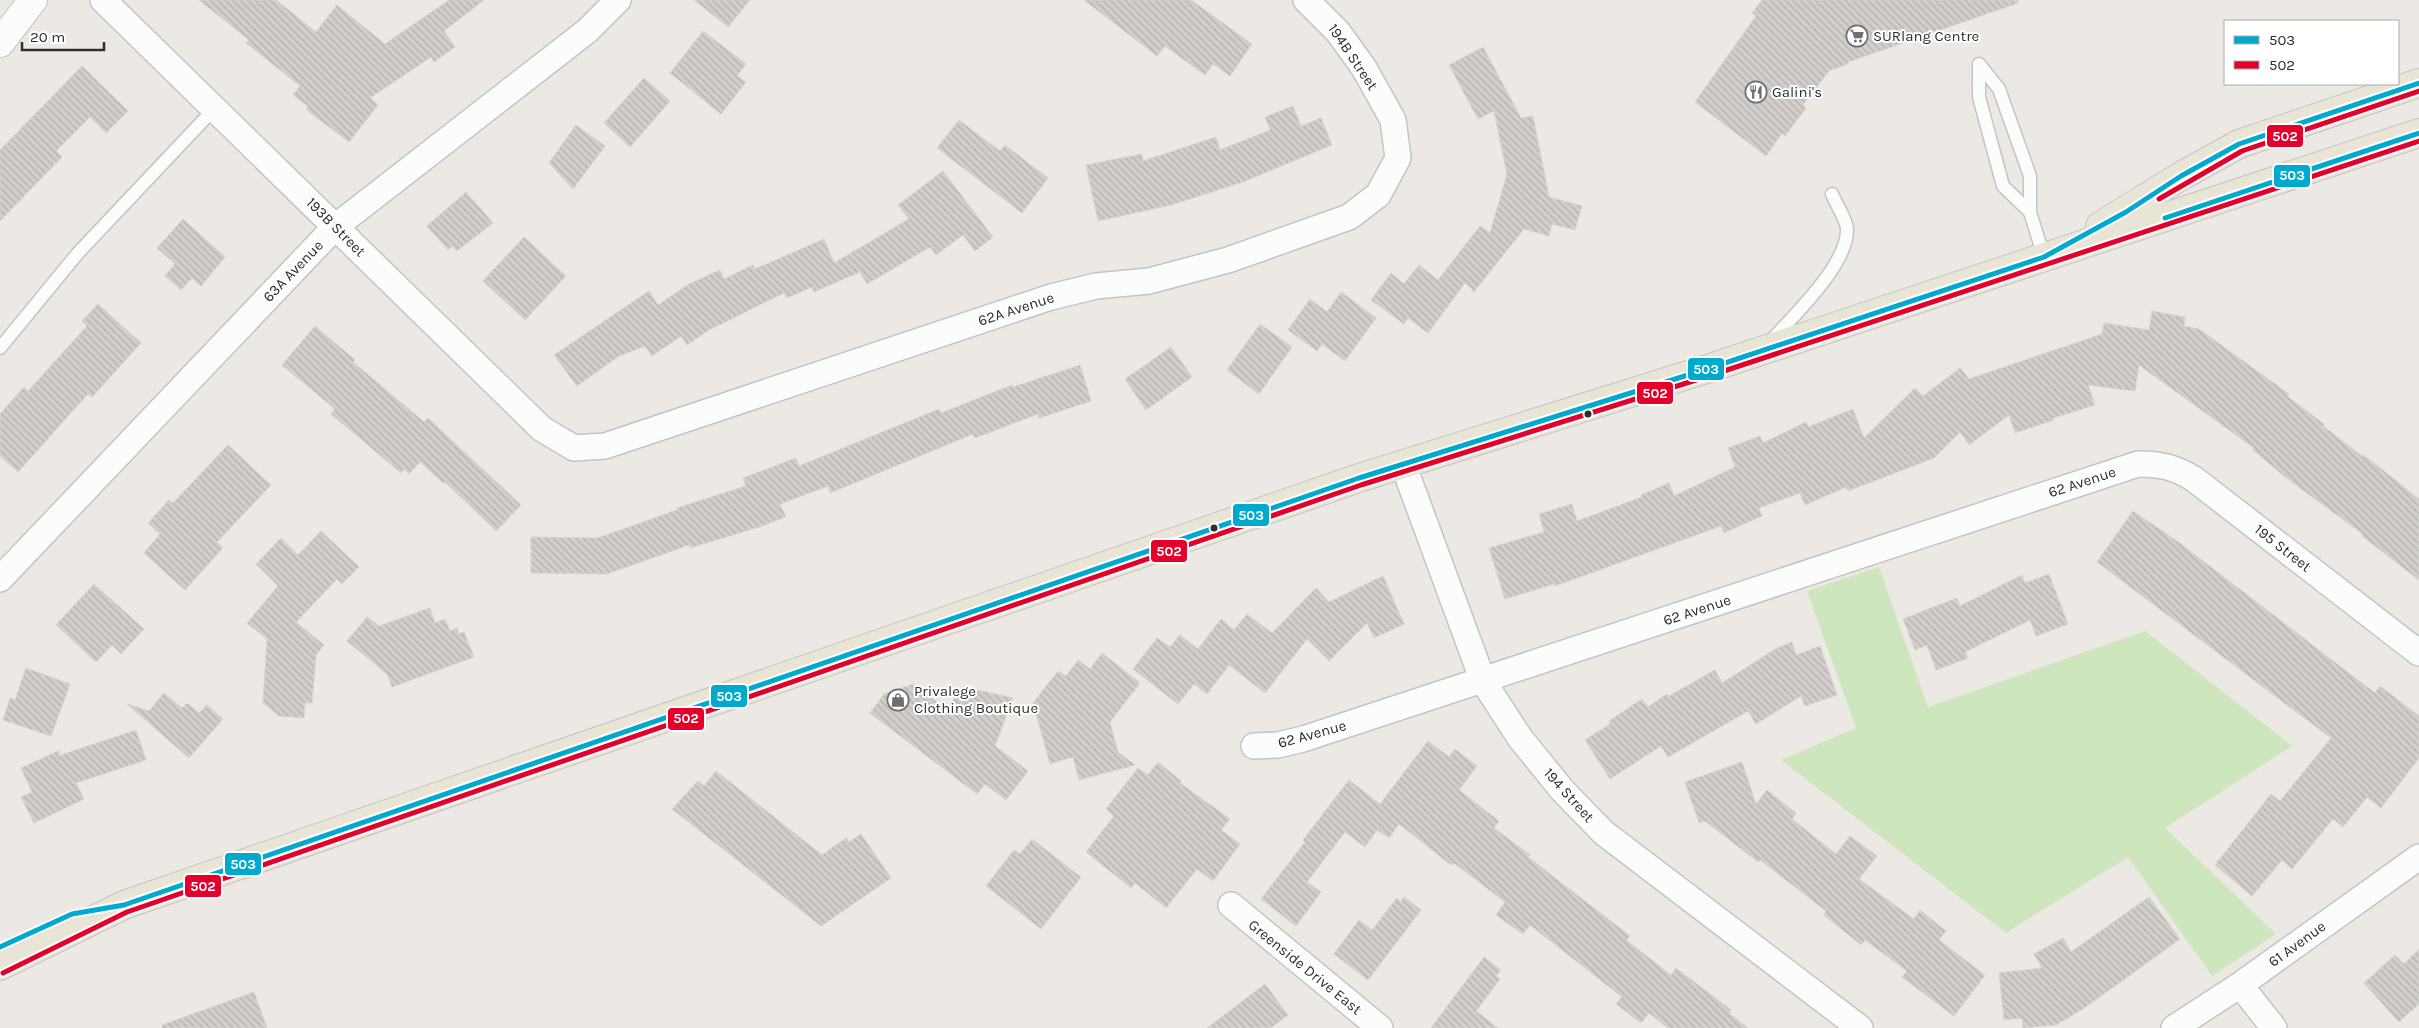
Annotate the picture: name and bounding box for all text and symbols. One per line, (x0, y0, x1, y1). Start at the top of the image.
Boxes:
scale bar (22, 20, 105, 52)
street label: 194B Street (1324, 20, 1382, 94)
legend (2224, 20, 2399, 85)
supermarket icon: SURlang Centre (1845, 24, 1869, 48)
place label: SURlang Centre (1873, 27, 1979, 45)
text: 20 m (30, 28, 65, 46)
text: 503 (2269, 31, 2295, 49)
text: 502 (2269, 56, 2295, 74)
restaurant icon: Galini's (1744, 80, 1768, 104)
place label: Galini's (1772, 83, 1822, 101)
line badge: 502 (2266, 124, 2304, 148)
text: 502 (2272, 128, 2298, 145)
line badge: 503 (2273, 164, 2311, 188)
text: 503 (2279, 167, 2305, 184)
street label: 193B Street (303, 194, 370, 261)
street label: 63A Avenue (259, 236, 327, 306)
street label: 62A Avenue (976, 288, 1056, 330)
line badge: 503 (1687, 357, 1725, 381)
text: 503 (1693, 361, 1719, 378)
line badge: 502 (1636, 381, 1674, 405)
text: 502 (1642, 385, 1668, 402)
unlabelled marker (1583, 409, 1593, 419)
street label: 62 Avenue (2046, 463, 2118, 501)
line badge: 503 (1232, 503, 1270, 527)
text: 503 (1238, 507, 1264, 524)
street label: 195 Street (2251, 520, 2315, 576)
unlabelled marker (1209, 523, 1219, 533)
line badge: 502 (1150, 539, 1188, 563)
text: 502 (1156, 543, 1182, 560)
street label: 62 Avenue (1661, 591, 1733, 629)
place label: Privalege Clothing Boutique (914, 682, 1038, 717)
line badge: 503 (710, 684, 748, 708)
text: 503 (716, 688, 742, 705)
shop icon: Privalege Clothing Boutique (886, 688, 910, 712)
line badge: 502 (667, 707, 705, 731)
text: 502 (673, 710, 699, 727)
street label: 62 Avenue (1276, 716, 1348, 752)
street label: 194 Street (1540, 764, 1598, 826)
line badge: 503 (224, 852, 262, 876)
text: 503 (230, 856, 256, 873)
line badge: 502 (184, 874, 222, 898)
text: 502 (190, 878, 216, 895)
street label: Greenside Drive East (1245, 916, 1366, 1019)
street label: 61 Avenue (2265, 917, 2329, 971)

